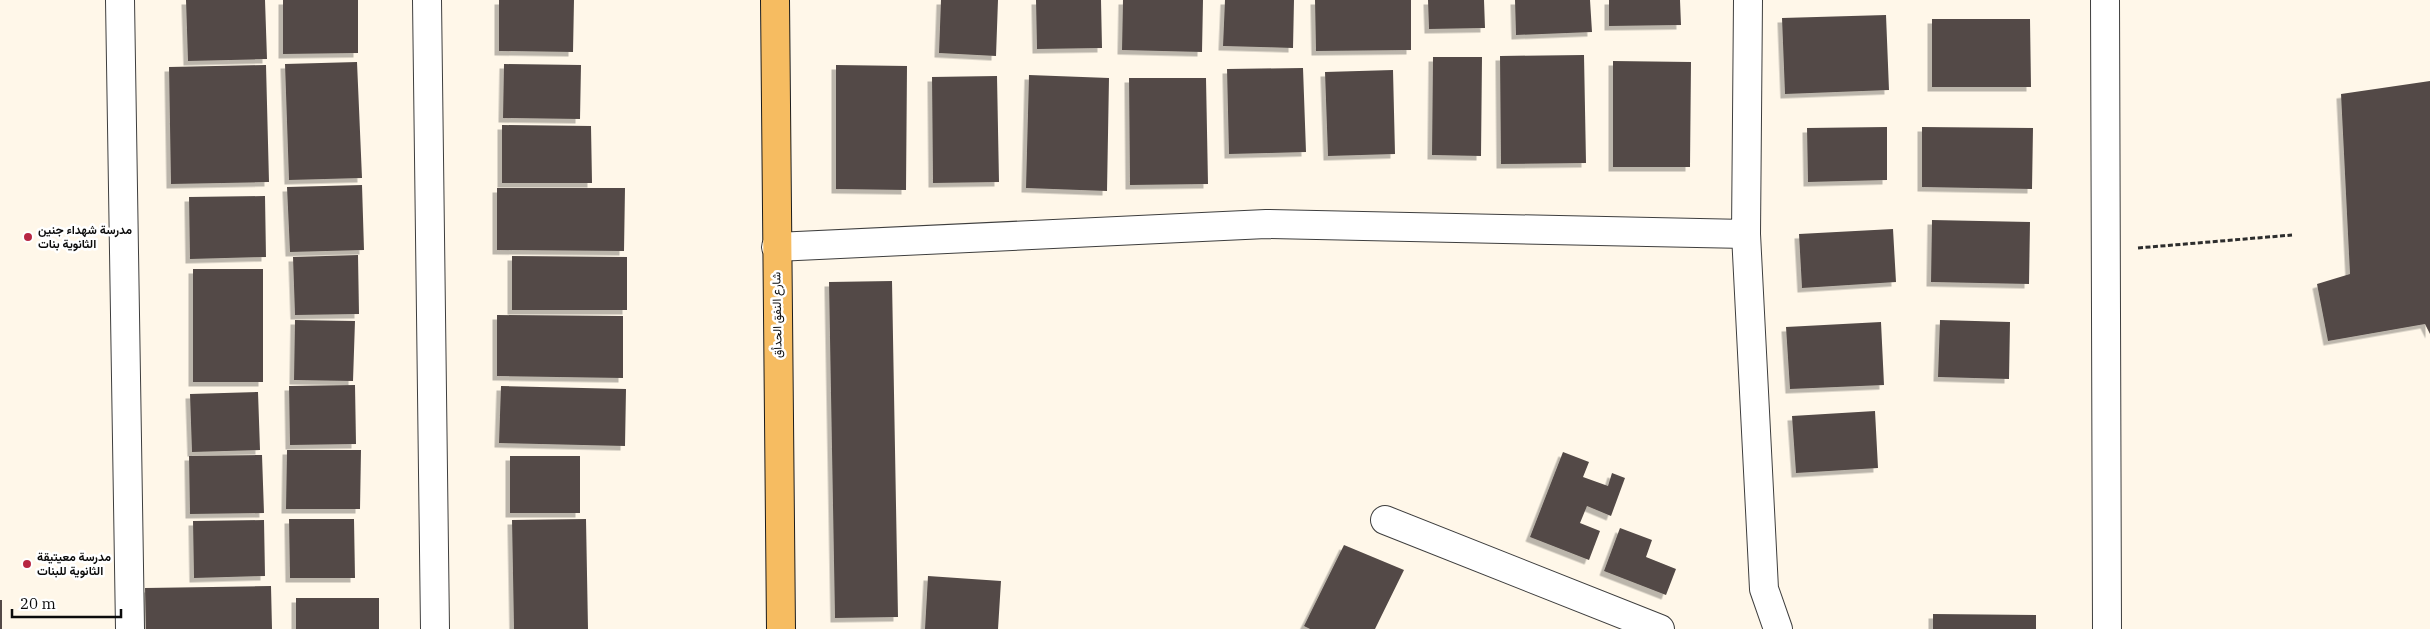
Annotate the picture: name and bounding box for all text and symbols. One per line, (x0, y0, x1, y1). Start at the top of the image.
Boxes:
place label: مدرسة شهداء جنين الثانوية بنات (38, 222, 133, 252)
marker: مدرسة شهداء جنين الثانوية بنات (22, 231, 34, 243)
street label: شارع النفق الحدأق (768, 272, 787, 358)
place label: مدرسة معيتيقة الثانوية للبنات (37, 549, 111, 579)
marker: مدرسة معيتيقة الثانوية للبنات (21, 558, 33, 570)
scale bar (12, 586, 121, 618)
text: 20 m (20, 594, 56, 613)

